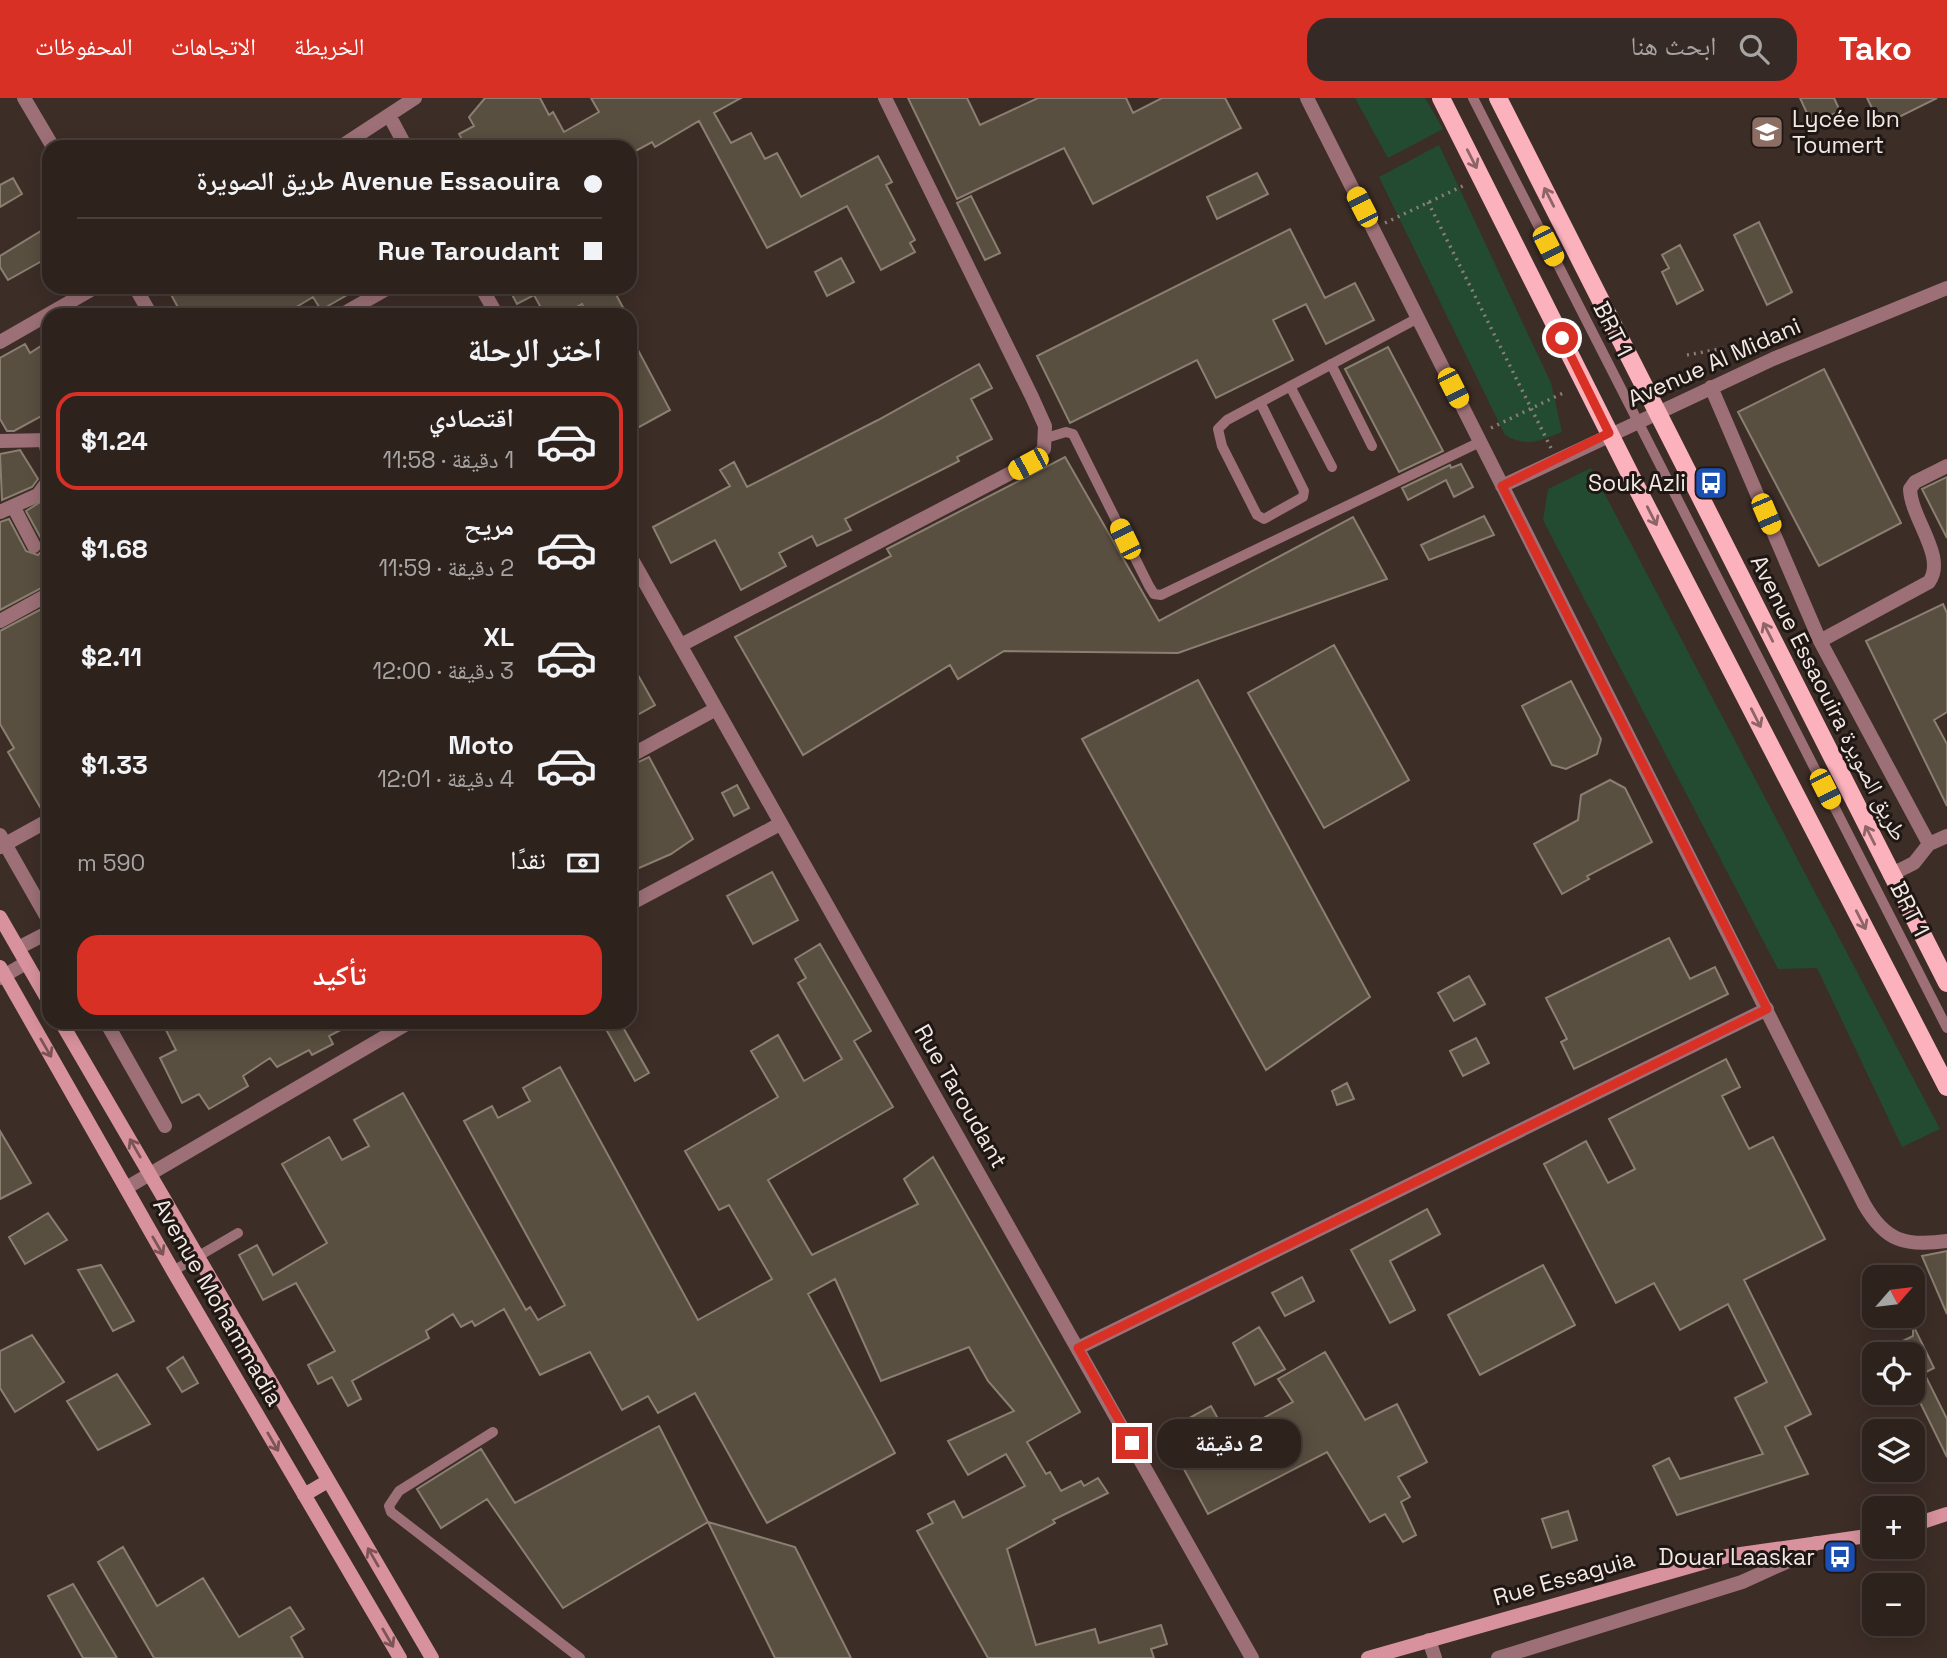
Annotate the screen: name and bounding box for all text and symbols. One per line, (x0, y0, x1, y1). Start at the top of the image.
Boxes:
search box (1307, 18, 1797, 81)
text: Tako (1839, 28, 1912, 70)
text: ابحث هنا (1631, 29, 1717, 63)
icon: search (1735, 30, 1773, 68)
text: المحفوظات (35, 31, 133, 62)
text: الاتجاهات (171, 31, 256, 62)
text: الخريطة (294, 31, 365, 62)
place label: Lycée Ibn Toumert (1792, 104, 1900, 160)
school or university icon: Lycée Ibn Toumert (1748, 113, 1786, 151)
one-way arrow (1465, 148, 1479, 169)
text: Avenue Essaouira طريق الصويرة (196, 164, 560, 198)
car (1344, 184, 1381, 230)
one-way arrow (1541, 187, 1555, 208)
car (1530, 223, 1567, 269)
text: Rue Taroudant (378, 234, 560, 268)
street label: BRT 1 (1586, 296, 1640, 362)
street label: Avenue Al Midani (1623, 310, 1805, 414)
route start (1546, 322, 1578, 354)
text: اختر الرحلة (468, 330, 602, 370)
car (1435, 365, 1472, 411)
text: اقتصادي (429, 401, 514, 435)
icon: car (535, 410, 598, 473)
text: $1.24 (81, 424, 148, 458)
text: 1 دقيقة · 11:58 (382, 445, 514, 475)
car (1005, 445, 1052, 483)
bus stop icon: Souk Azli (1692, 464, 1730, 502)
place label: Souk Azli (1588, 468, 1686, 498)
car (1749, 491, 1784, 537)
one-way arrow (1645, 505, 1659, 526)
text: مريح (464, 509, 514, 543)
car (1107, 516, 1144, 562)
icon: car (535, 518, 598, 581)
text: $1.68 (81, 532, 148, 566)
street label: Avenue Essaouira طريق الصويرة (1744, 550, 1914, 846)
text: 2 دقيقة · 11:59 (378, 553, 514, 583)
text: XL (483, 620, 514, 654)
one-way arrow (1761, 622, 1775, 643)
icon: car (535, 626, 598, 689)
text: $2.11 (81, 640, 142, 674)
text: 3 دقيقة · 12:00 (373, 656, 514, 686)
one-way arrow (1750, 707, 1764, 728)
text: Moto (448, 728, 514, 762)
icon: car (535, 734, 598, 797)
text: $1.33 (81, 748, 148, 782)
text: 4 دقيقة · 12:01 (377, 764, 514, 794)
car (1807, 766, 1844, 812)
one-way arrow (1862, 825, 1876, 846)
text: نقدًا (510, 843, 546, 877)
icon: cash (564, 844, 602, 882)
text: 590 m (77, 848, 145, 878)
street label: BRT 1 (1883, 876, 1937, 942)
one-way arrow (1854, 909, 1868, 930)
button: تأكيد (77, 935, 602, 1015)
street label: Rue Taroudant (908, 1019, 1014, 1173)
one-way arrow (39, 1037, 53, 1057)
one-way arrow (128, 1139, 142, 1159)
street label: Avenue Mohammadia (146, 1193, 290, 1411)
one-way arrow (151, 1235, 165, 1255)
north arrow (1862, 1265, 1925, 1328)
map controls (1862, 1265, 1925, 1636)
button: locate (1862, 1342, 1925, 1405)
callout: 2 دقيقة (1156, 1418, 1300, 1468)
button: layers (1862, 1419, 1925, 1482)
route end (1116, 1427, 1148, 1459)
text: 2 دقيقة (1195, 1428, 1263, 1458)
one-way arrow (266, 1431, 280, 1451)
button: + (1862, 1496, 1925, 1559)
bus stop icon: Douar Laaskar (1821, 1538, 1859, 1576)
place label: Douar Laaskar (1659, 1542, 1815, 1572)
street label: Rue Essaguia (1490, 1543, 1638, 1613)
one-way arrow (365, 1547, 379, 1567)
button: − (1862, 1573, 1925, 1636)
one-way arrow (382, 1628, 396, 1648)

